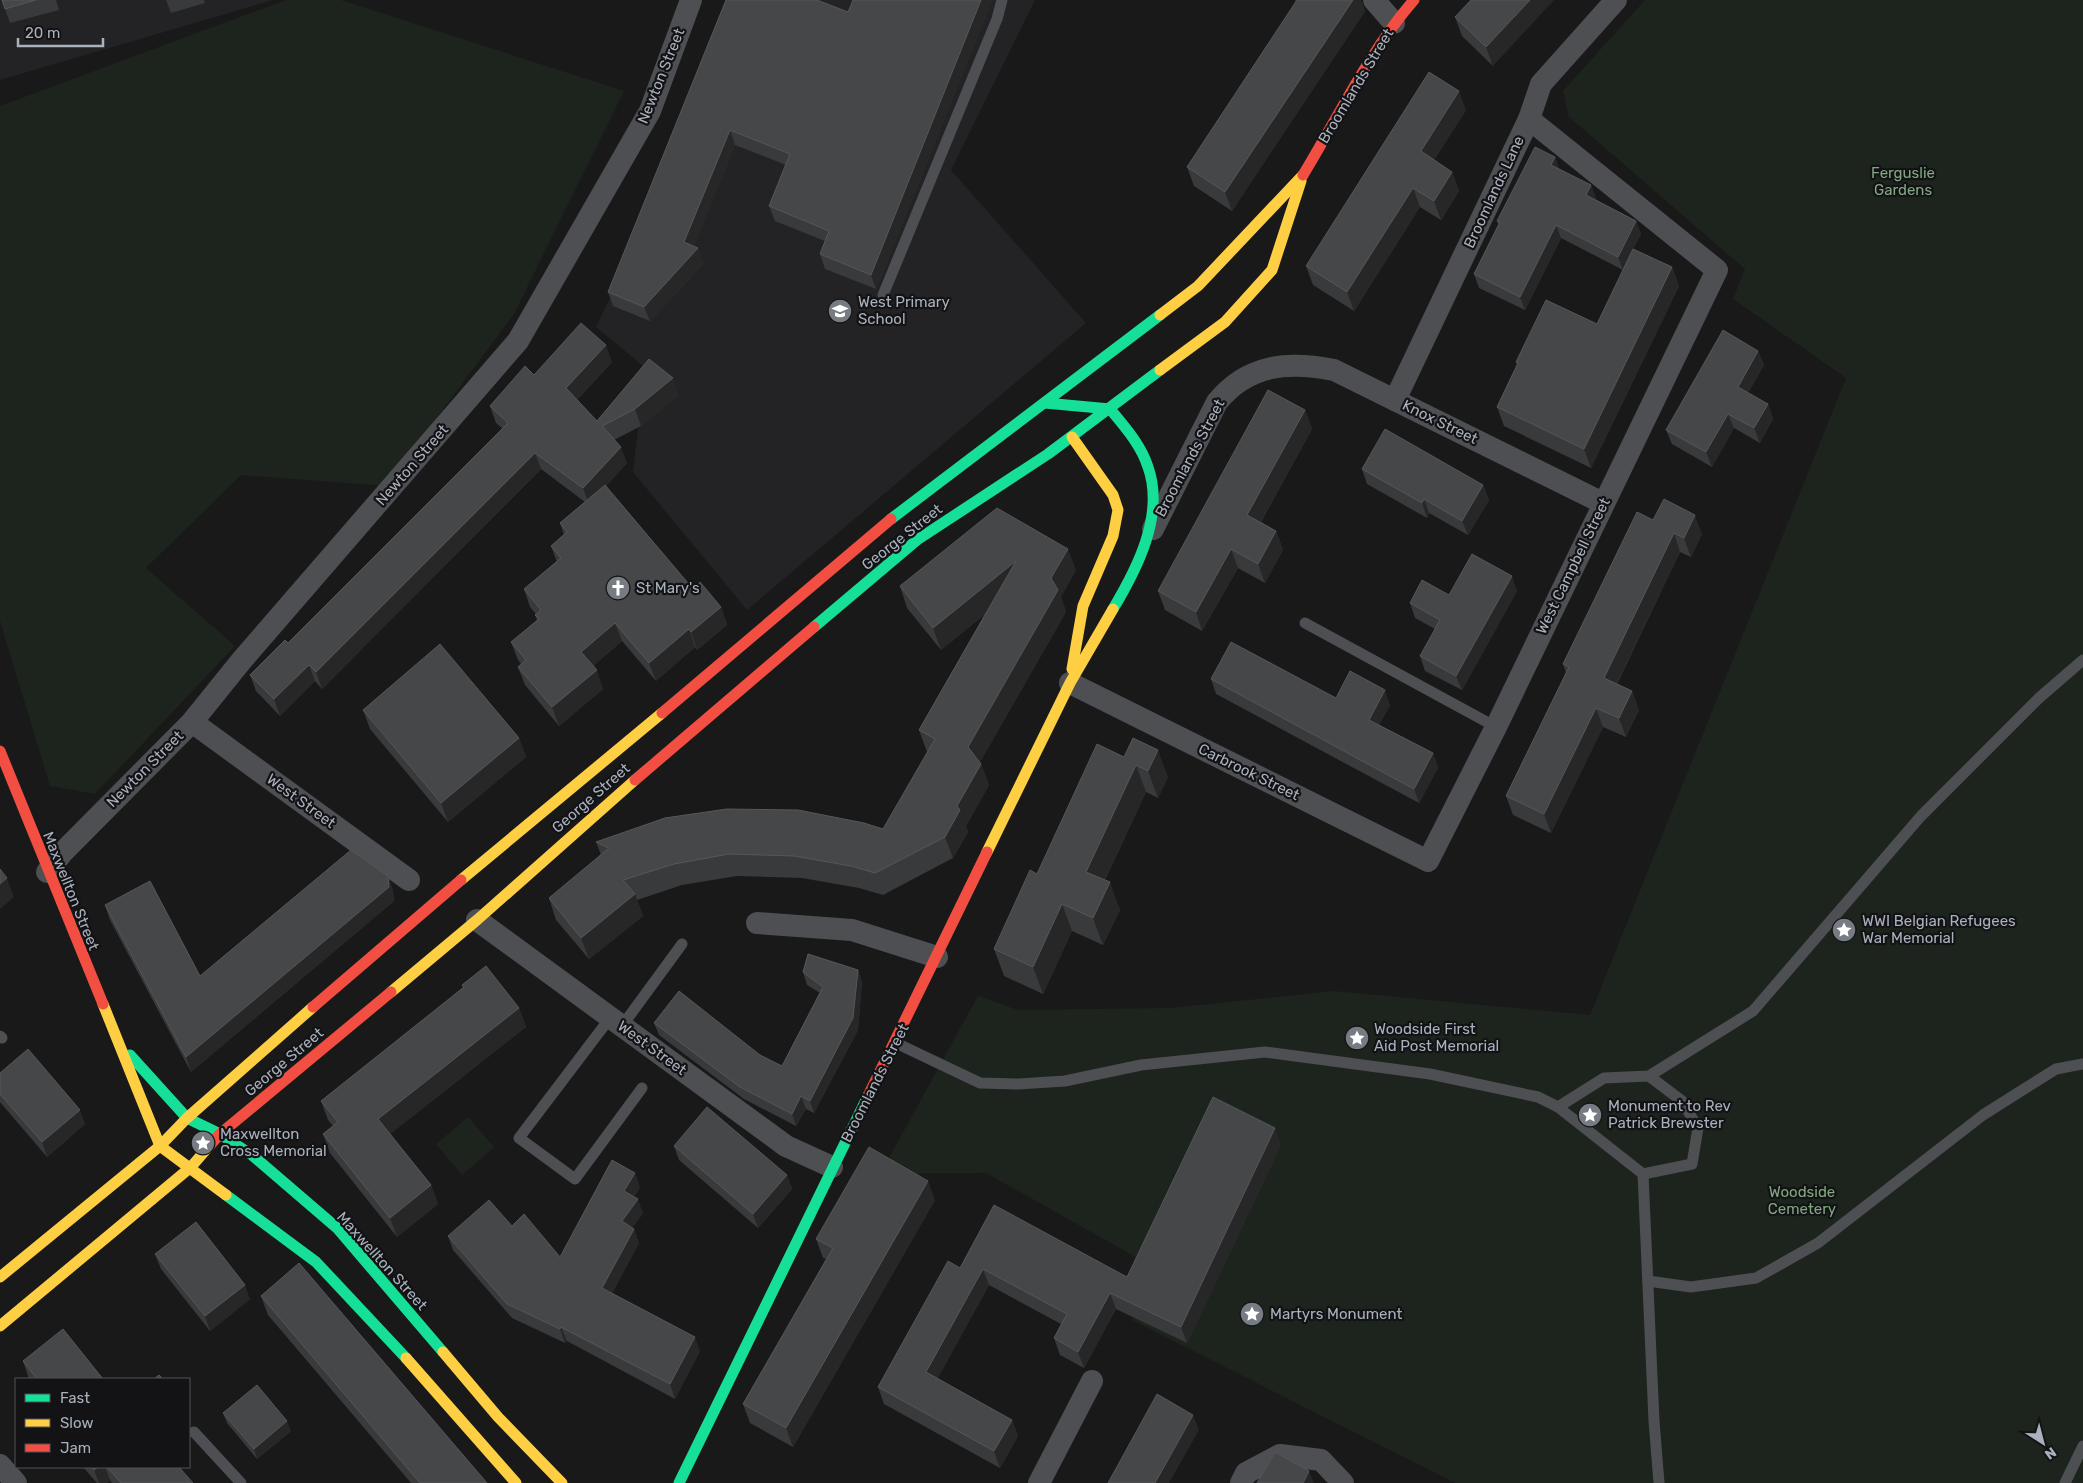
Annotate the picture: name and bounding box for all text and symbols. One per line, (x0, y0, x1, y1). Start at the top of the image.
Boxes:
scale bar (18, 15, 102, 47)
text: 20 m (25, 24, 60, 42)
street label: Broomlands Street (1315, 25, 1397, 147)
street label: Newton Street (634, 26, 688, 126)
street label: Broomlands Lane (1460, 133, 1528, 251)
park label: Ferguslie Gardens (1871, 164, 1935, 199)
place label: West Primary School (858, 293, 950, 328)
school or university icon: West Primary School (827, 298, 853, 324)
street label: Broomlands Street (1151, 396, 1229, 520)
street label: Knox Street (1399, 396, 1481, 448)
street label: Newton Street (372, 421, 452, 509)
street label: West Campbell Street (1532, 495, 1614, 637)
street label: George Street (858, 500, 946, 574)
church icon: St Mary's (605, 575, 631, 601)
place label: St Mary's (636, 579, 700, 597)
street label: Newton Street (103, 727, 187, 811)
street label: Carbrook Street (1195, 740, 1303, 804)
street label: George Street (548, 759, 634, 837)
street label: West Street (263, 770, 339, 832)
street label: Maxwellton Street (39, 829, 103, 953)
place label: WWI Belgian Refugees War Memorial (1862, 912, 2016, 947)
place icon: WWI Belgian Refugees War Memorial (1831, 917, 1857, 943)
street label: West Street (614, 1017, 690, 1079)
place label: Woodside First Aid Post Memorial (1374, 1020, 1499, 1055)
street label: Broomlands Street (837, 1021, 913, 1145)
street label: George Street (241, 1024, 327, 1100)
place icon: Woodside First Aid Post Memorial (1344, 1025, 1370, 1051)
place label: Monument to Rev Patrick Brewster (1608, 1097, 1731, 1132)
place icon: Monument to Rev Patrick Brewster (1577, 1102, 1603, 1128)
place label: Maxwellton Cross Memorial (220, 1125, 327, 1160)
place icon: Maxwellton Cross Memorial (190, 1130, 216, 1156)
park label: Woodside Cemetery (1768, 1183, 1836, 1218)
street label: Maxwellton Street (333, 1208, 431, 1314)
place icon: Martyrs Monument (1239, 1301, 1265, 1327)
place label: Martyrs Monument (1270, 1305, 1402, 1323)
legend (15, 1378, 190, 1468)
text: Fast (60, 1389, 90, 1407)
text: Slow (60, 1414, 93, 1432)
north arrow (2018, 1418, 2068, 1468)
text: Jam (60, 1439, 91, 1457)
text: N (2041, 1443, 2059, 1463)

